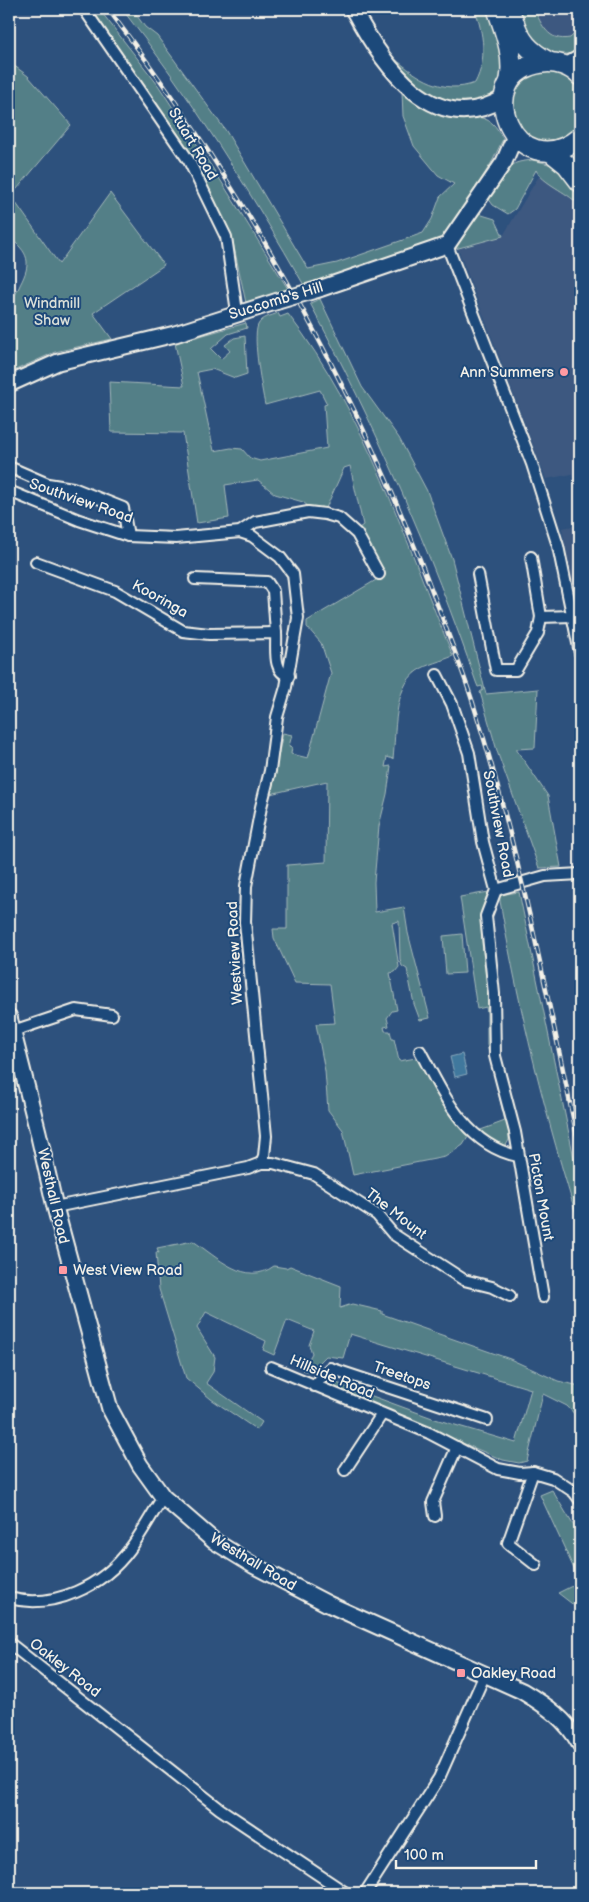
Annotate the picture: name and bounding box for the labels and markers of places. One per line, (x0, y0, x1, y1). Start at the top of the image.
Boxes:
place label: Ann Summers (460, 363, 555, 382)
marker: Ann Summers (558, 366, 570, 378)
place label: West View Road (73, 1261, 182, 1280)
marker: West View Road (57, 1264, 69, 1276)
place label: Oakley Road (471, 1664, 556, 1683)
marker: Oakley Road (455, 1667, 467, 1679)

